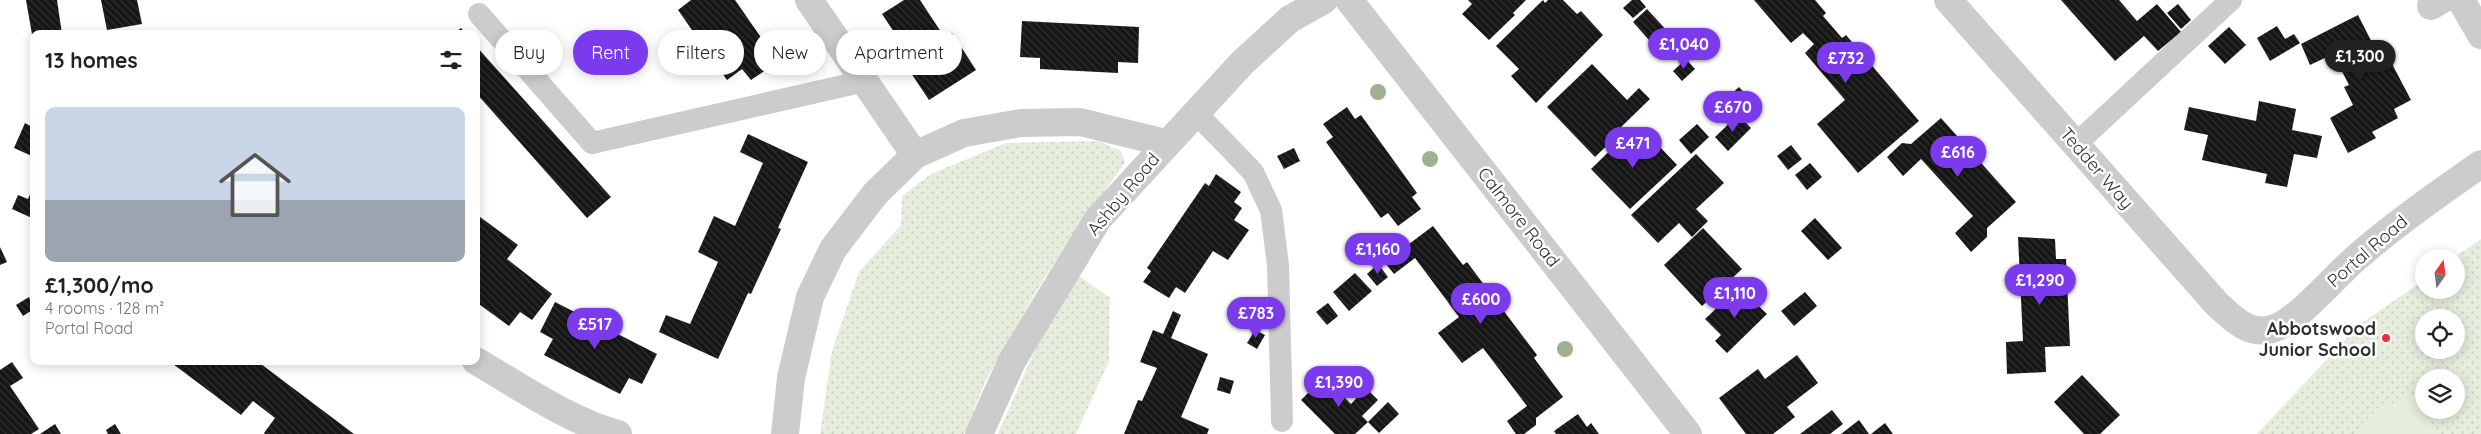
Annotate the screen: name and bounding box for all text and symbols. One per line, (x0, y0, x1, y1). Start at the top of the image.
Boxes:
pin: £1,040 (1643, 28, 1725, 70)
chip: Buy (495, 30, 563, 75)
chip: Rent (573, 30, 648, 75)
chip: Filters (658, 30, 744, 75)
chip: New (754, 30, 826, 75)
chip: Apartment (836, 30, 962, 75)
text: £1,040 (1659, 34, 1709, 54)
pin: £1,300 (2319, 39, 2401, 82)
pin: £732 (1816, 42, 1876, 84)
icon: filters (437, 46, 465, 74)
text: £1,300 (2336, 46, 2384, 66)
text: 13 homes (45, 47, 138, 73)
text: £732 (1828, 48, 1864, 68)
pin: £670 (1703, 90, 1763, 133)
text: £670 (1714, 97, 1752, 117)
street label: Tedder Way (2055, 122, 2139, 214)
pin: £471 (1603, 126, 1663, 169)
text: £471 (1616, 133, 1650, 153)
pin: £616 (1928, 136, 1988, 178)
icon: home (210, 140, 300, 230)
text: £616 (1941, 142, 1975, 162)
street label: Ashby Road (1082, 148, 1164, 240)
street label: Calmore Road (1473, 162, 1565, 272)
street label: Portal Road (2322, 210, 2412, 292)
pin: £1,160 (1337, 232, 1419, 275)
text: £1,160 (1356, 239, 1400, 259)
north arrow (2415, 249, 2465, 299)
map controls (2415, 249, 2465, 419)
pin: £1,290 (1999, 264, 2081, 306)
text: £1,290 (2016, 270, 2064, 290)
text: £1,300/mo (45, 272, 154, 298)
pin: £1,110 (1694, 276, 1776, 319)
pin: £600 (1451, 282, 1511, 325)
text: £1,110 (1714, 283, 1756, 303)
text: £600 (1462, 289, 1500, 309)
pin: £783 (1226, 296, 1286, 339)
text: 4 rooms · 128 m² (45, 298, 164, 318)
text: £783 (1238, 303, 1274, 323)
pin: £517 (565, 308, 625, 350)
button: locate (2415, 309, 2465, 359)
text: £517 (578, 314, 612, 334)
place label: Abbotswood Junior School (2258, 317, 2376, 361)
text: Portal Road (45, 318, 133, 338)
marker: Abbotswood Junior School (2380, 332, 2392, 344)
pin: £1,390 (1298, 366, 1380, 408)
button: layers (2415, 369, 2465, 419)
text: £1,390 (1315, 372, 1363, 392)

